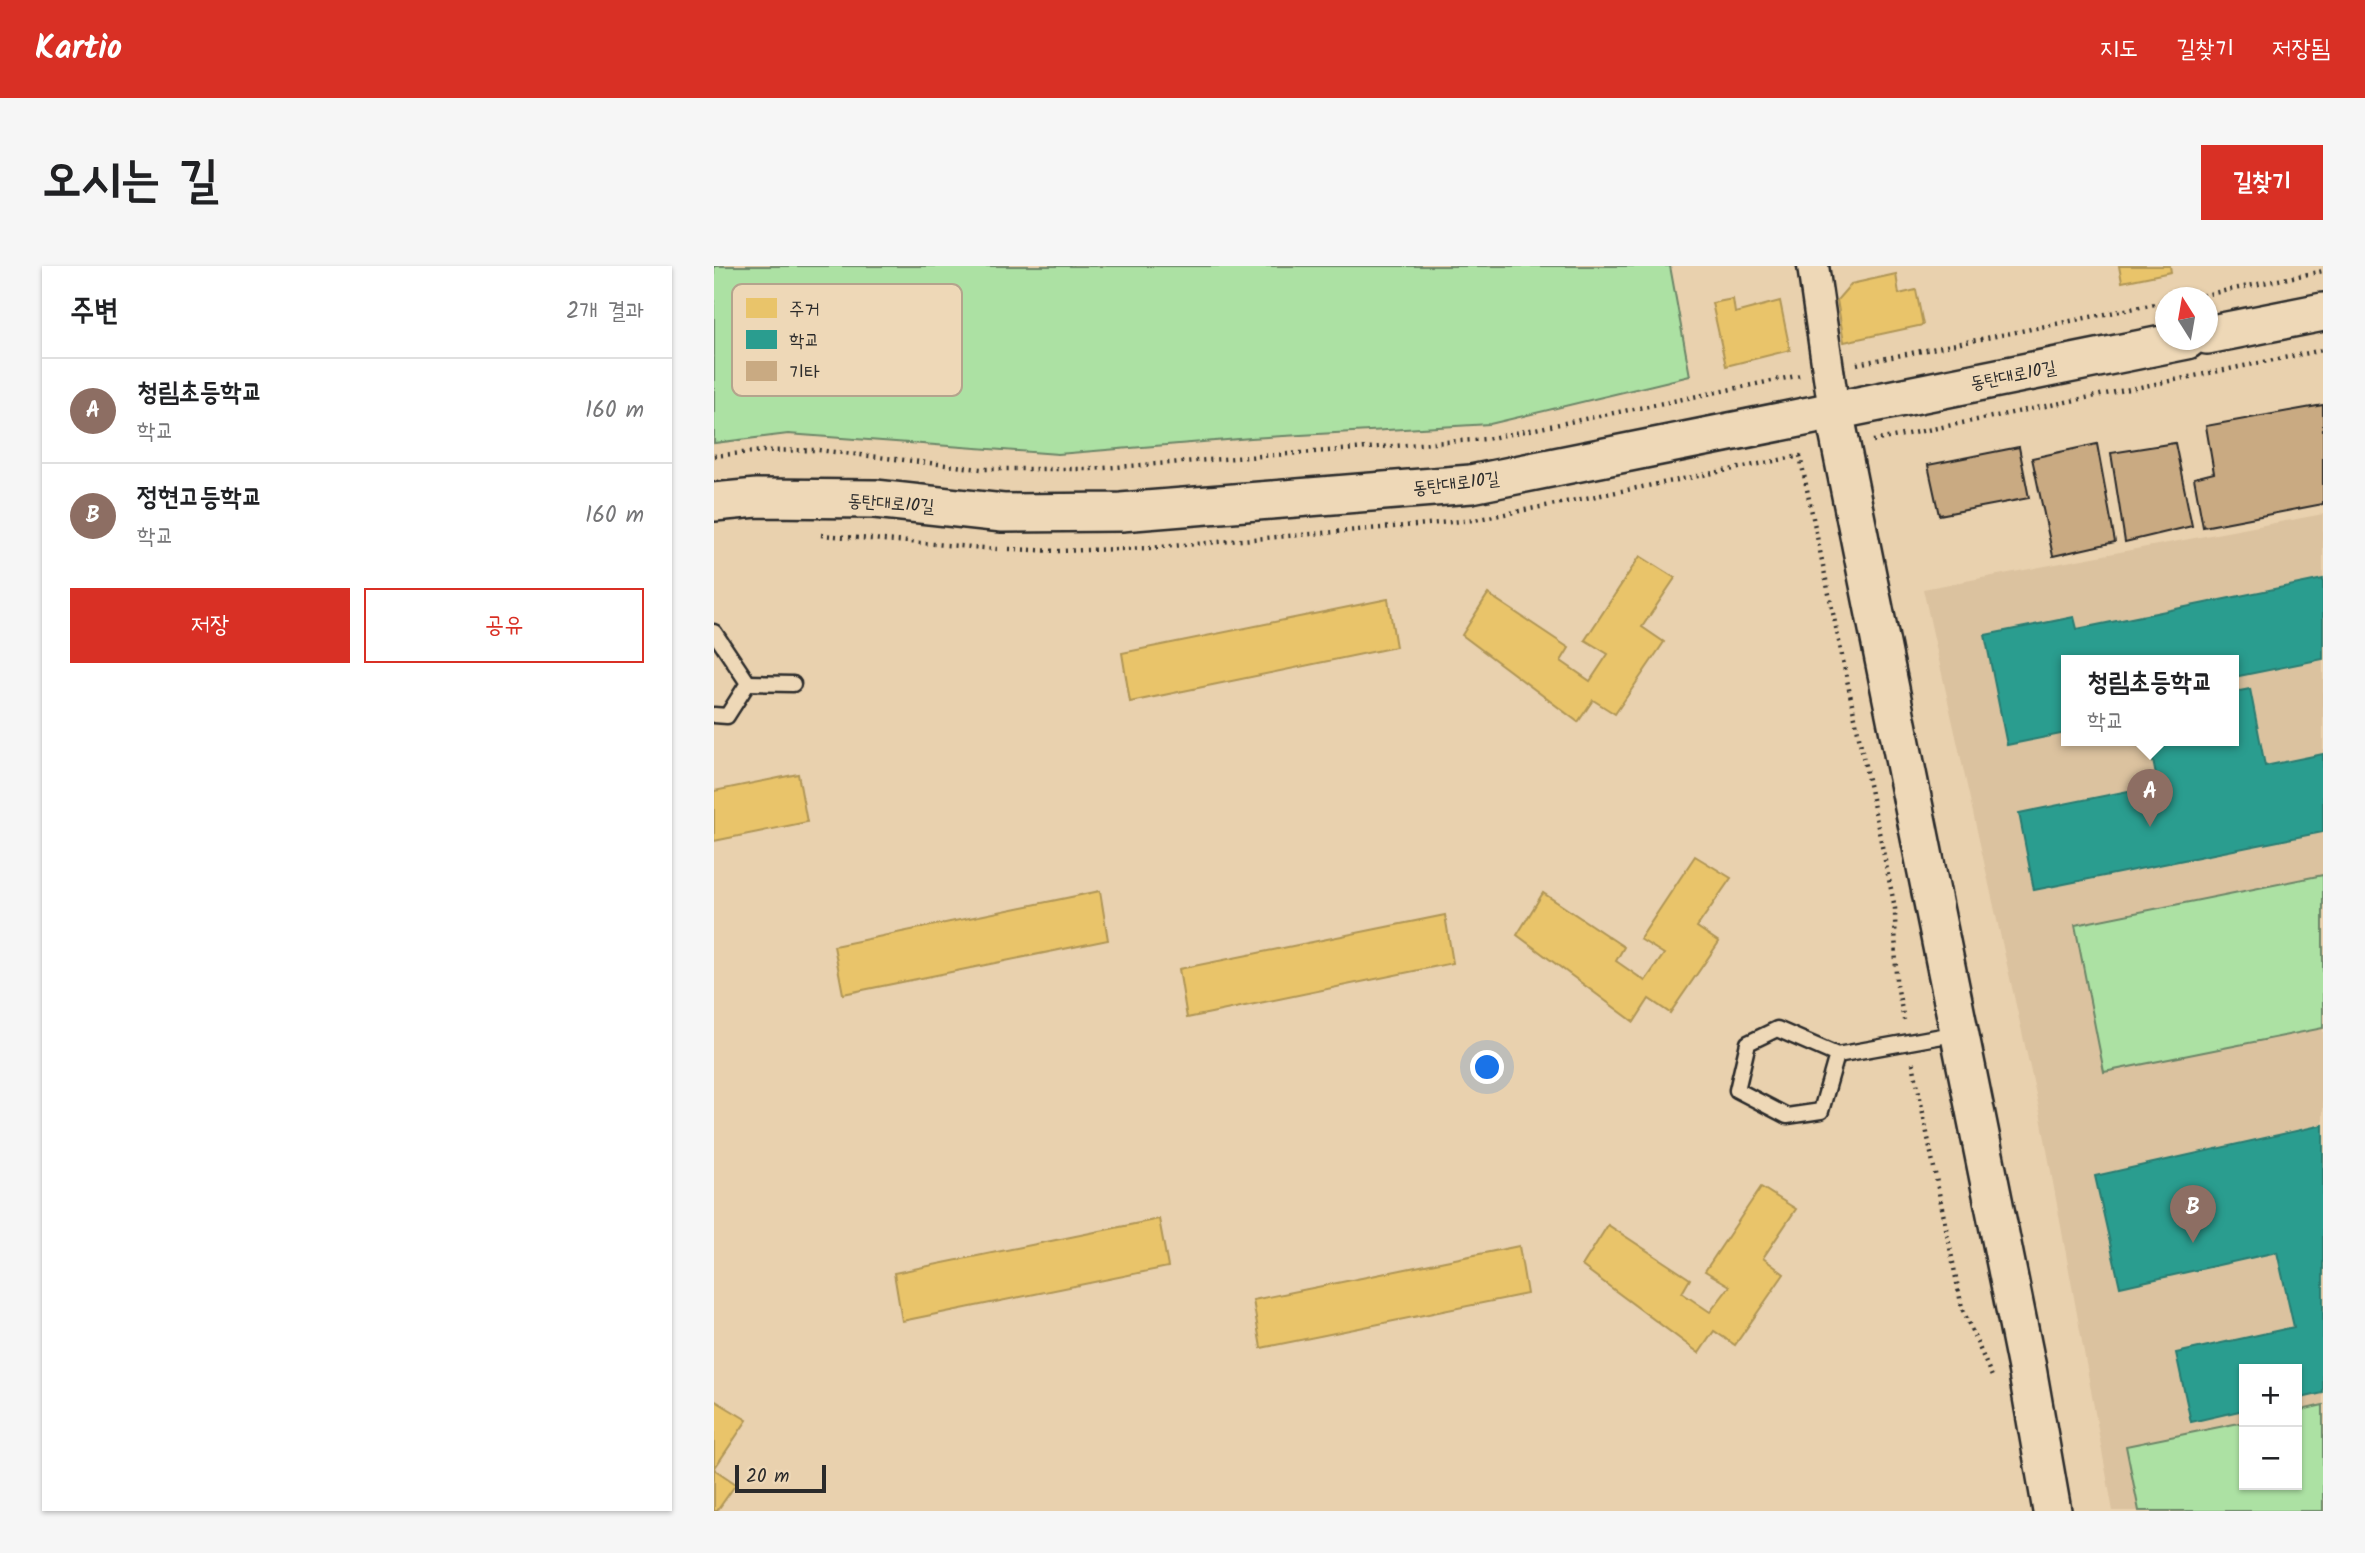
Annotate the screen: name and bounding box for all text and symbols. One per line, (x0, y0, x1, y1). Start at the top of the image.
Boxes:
text: Kartio (35, 23, 122, 76)
text: 지도 (2100, 30, 2138, 69)
text: 길찾기 (2176, 30, 2234, 69)
text: 저장됨 (2272, 30, 2330, 69)
text: 오시는 길 (42, 143, 219, 221)
button: 길찾기 (2201, 145, 2323, 220)
legend (732, 284, 962, 396)
north arrow (2155, 287, 2218, 350)
text: 주변 (70, 288, 118, 336)
text: 2개 결과 (566, 294, 644, 330)
text: 주거 (789, 295, 820, 325)
text: 학교 (789, 326, 820, 356)
street label: 동탄대로10길 (1968, 354, 2059, 399)
text: 기타 (789, 358, 820, 388)
text: 청림초등학교 (137, 372, 263, 414)
text: A (86, 393, 100, 429)
text: 160 m (585, 393, 644, 429)
text: 학교 (137, 414, 174, 450)
street label: 동탄대로10길 (1411, 465, 1502, 504)
text: 정현고등학교 (137, 477, 263, 519)
street label: 동탄대로10길 (846, 487, 936, 522)
text: B (86, 498, 100, 534)
text: 160 m (585, 498, 644, 534)
text: 학교 (137, 519, 174, 555)
button: 저장 (70, 588, 350, 663)
button: 공유 (364, 588, 644, 663)
popup (2061, 655, 2239, 746)
text: 청림초등학교 (2087, 662, 2213, 704)
text: 학교 (2087, 704, 2124, 740)
pin: A (2127, 769, 2173, 827)
your location (1470, 1050, 1504, 1084)
pin: B (2170, 1185, 2216, 1243)
map controls (2239, 1364, 2302, 1490)
button: + (2239, 1364, 2302, 1427)
button: − (2239, 1427, 2302, 1490)
scale bar (735, 1462, 826, 1494)
text: 20 m (746, 1462, 789, 1492)

